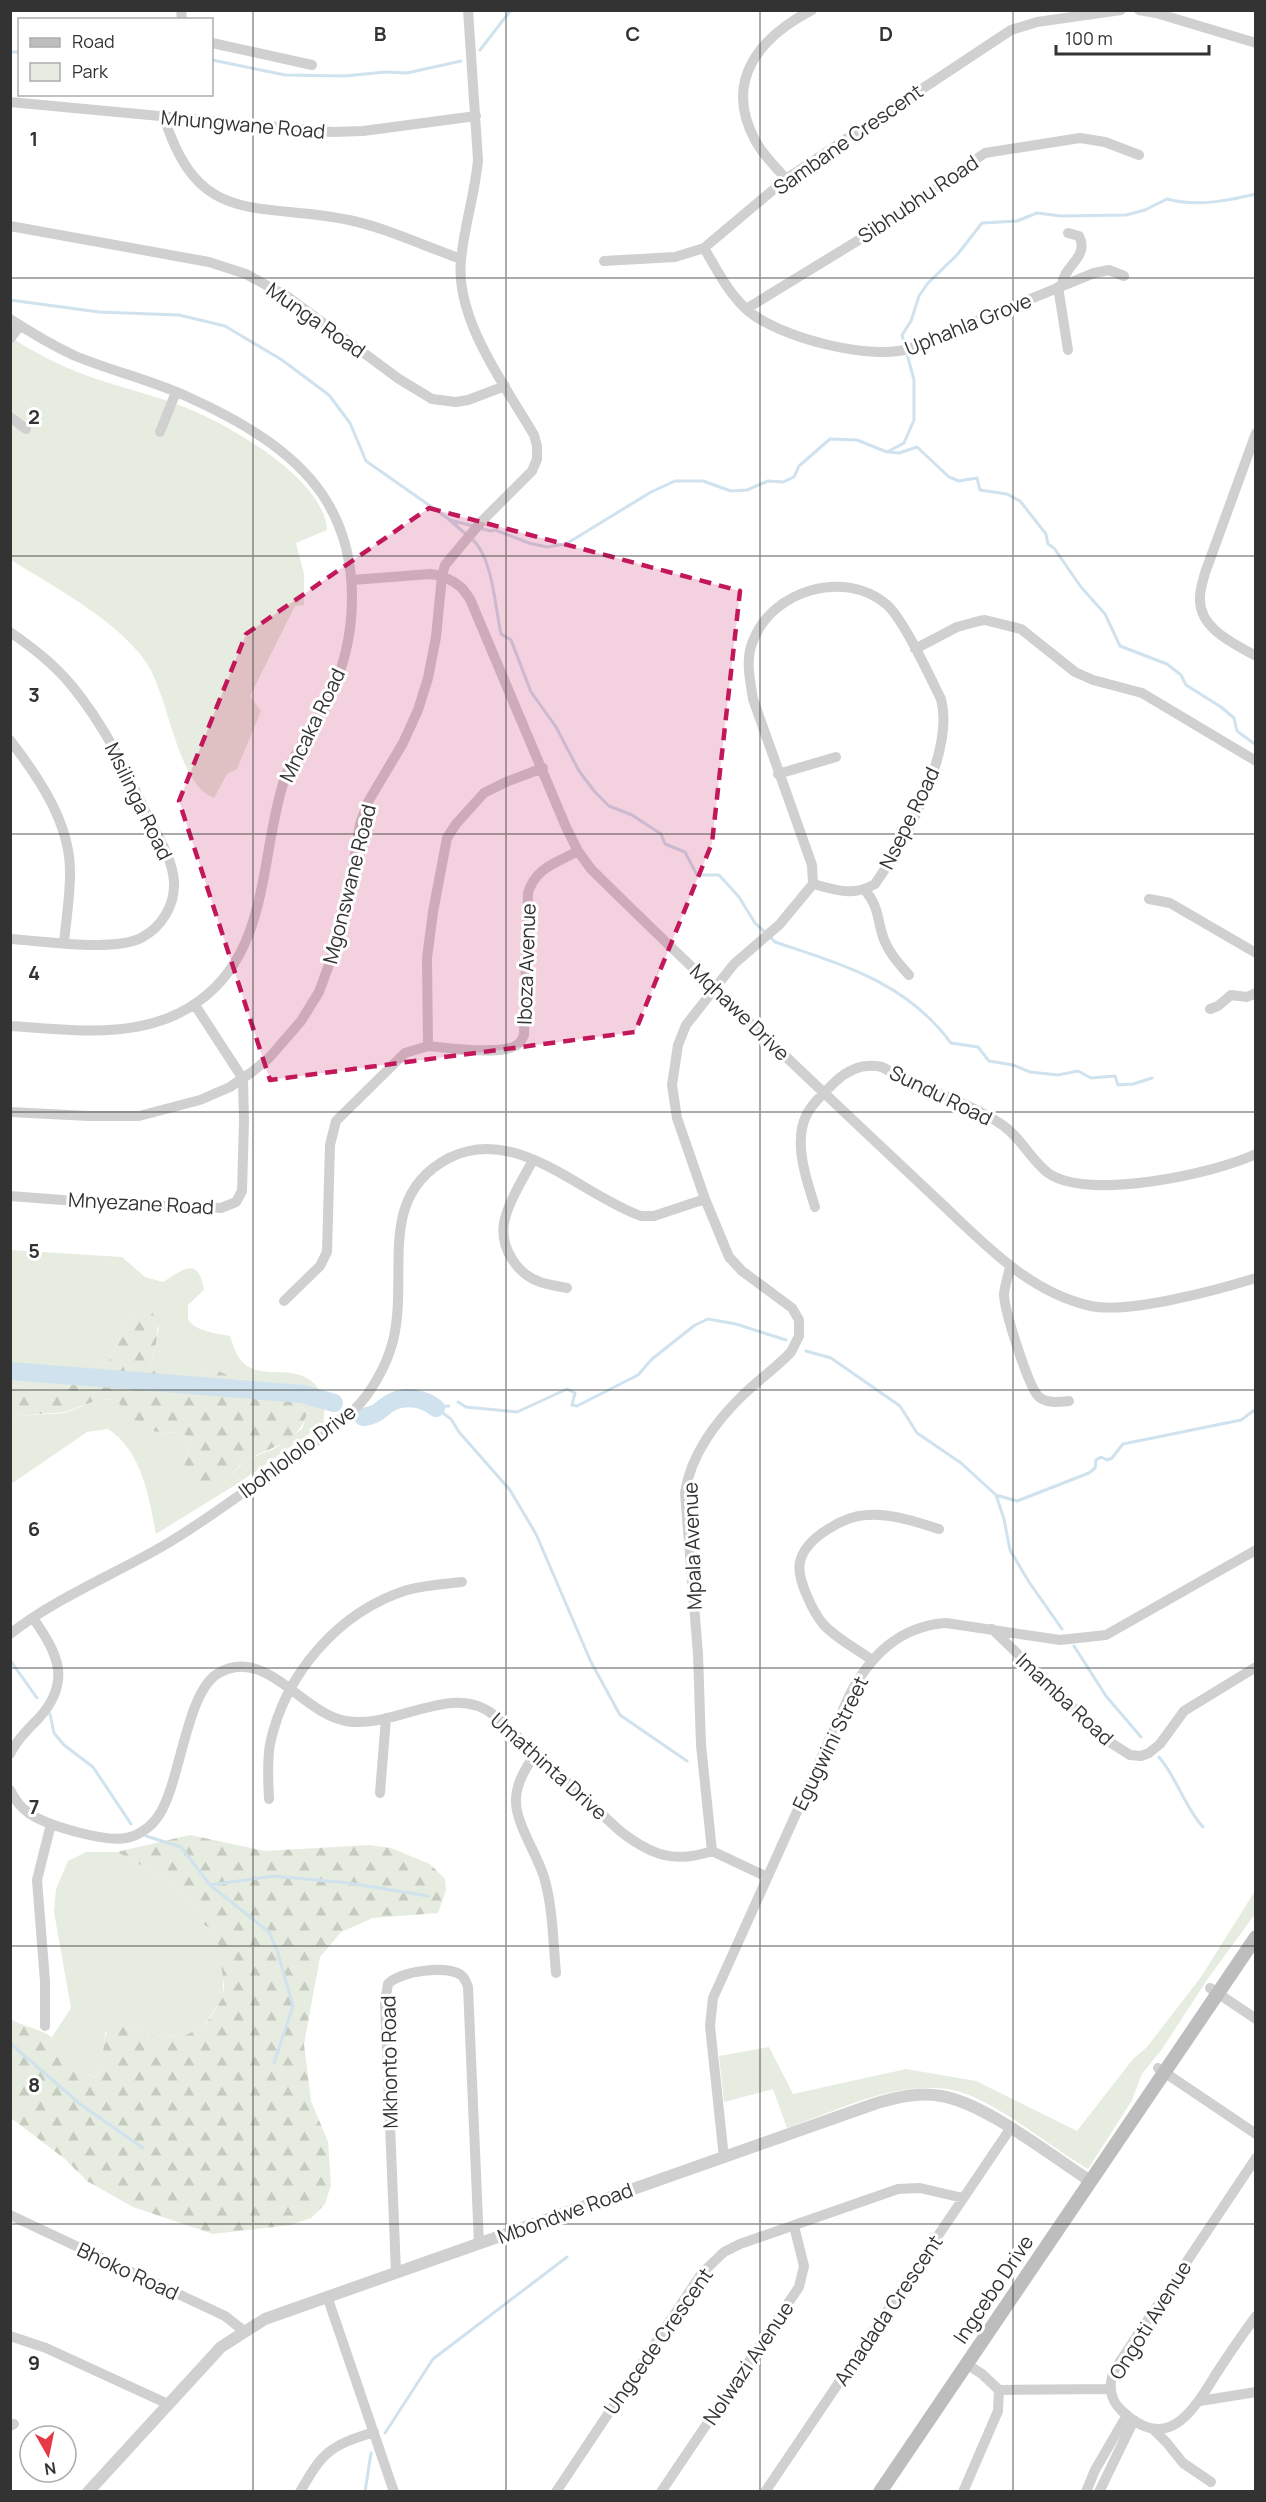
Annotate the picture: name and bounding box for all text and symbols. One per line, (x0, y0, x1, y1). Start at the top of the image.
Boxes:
legend (18, 18, 213, 96)
scale bar (1056, 18, 1209, 56)
text: B (374, 20, 387, 47)
text: C (626, 20, 640, 47)
text: D (879, 20, 893, 47)
text: 100 m (1065, 26, 1113, 50)
text: Road (72, 29, 115, 53)
text: Park (72, 59, 109, 83)
street label: Sambane Crescent (768, 77, 928, 201)
street label: Mnungwane Road (160, 103, 326, 145)
text: 1 (30, 125, 38, 152)
street label: Sibhubhu Road (853, 149, 983, 249)
street label: Munga Road (261, 276, 371, 364)
street label: Uphahla Grove (901, 286, 1035, 362)
text: 2 (28, 403, 40, 430)
street label: Mncaka Road (273, 664, 351, 786)
text: 3 (28, 681, 40, 708)
street label: Msilinga Road (99, 738, 179, 864)
street label: Nsepe Road (873, 762, 945, 874)
street label: Mgonswane Road (316, 802, 382, 966)
street label: Iboza Avenue (510, 903, 542, 1025)
street label: Mqhawe Drive (684, 958, 796, 1066)
text: 4 (28, 959, 40, 986)
street label: Sundu Road (885, 1059, 997, 1131)
street label: Mnyezane Road (67, 1186, 215, 1220)
text: 5 (28, 1237, 40, 1264)
street label: Ibohlololo Drive (233, 1398, 361, 1504)
street label: Mpala Avenue (676, 1482, 708, 1610)
text: 6 (28, 1515, 40, 1542)
street label: Imamba Road (1010, 1647, 1120, 1751)
street label: Egugwini Street (786, 1671, 874, 1815)
street label: Umathinta Drive (485, 1706, 613, 1826)
text: 7 (29, 1793, 39, 1820)
street label: Mkhonto Road (374, 1995, 404, 2129)
text: 8 (28, 2071, 40, 2098)
street label: Mbondwe Road (494, 2176, 636, 2250)
street label: Amadada Crescent (828, 2229, 948, 2391)
street label: Ingcebo Drive (947, 2230, 1039, 2348)
street label: Bhoko Road (73, 2236, 183, 2306)
street label: Ongoti Avenue (1103, 2256, 1197, 2384)
street label: Ungcede Crescent (597, 2262, 719, 2420)
street label: Nolwazi Avenue (697, 2296, 799, 2430)
text: 9 (28, 2349, 40, 2376)
north arrow (18, 2424, 78, 2484)
text: N (43, 2457, 58, 2481)

